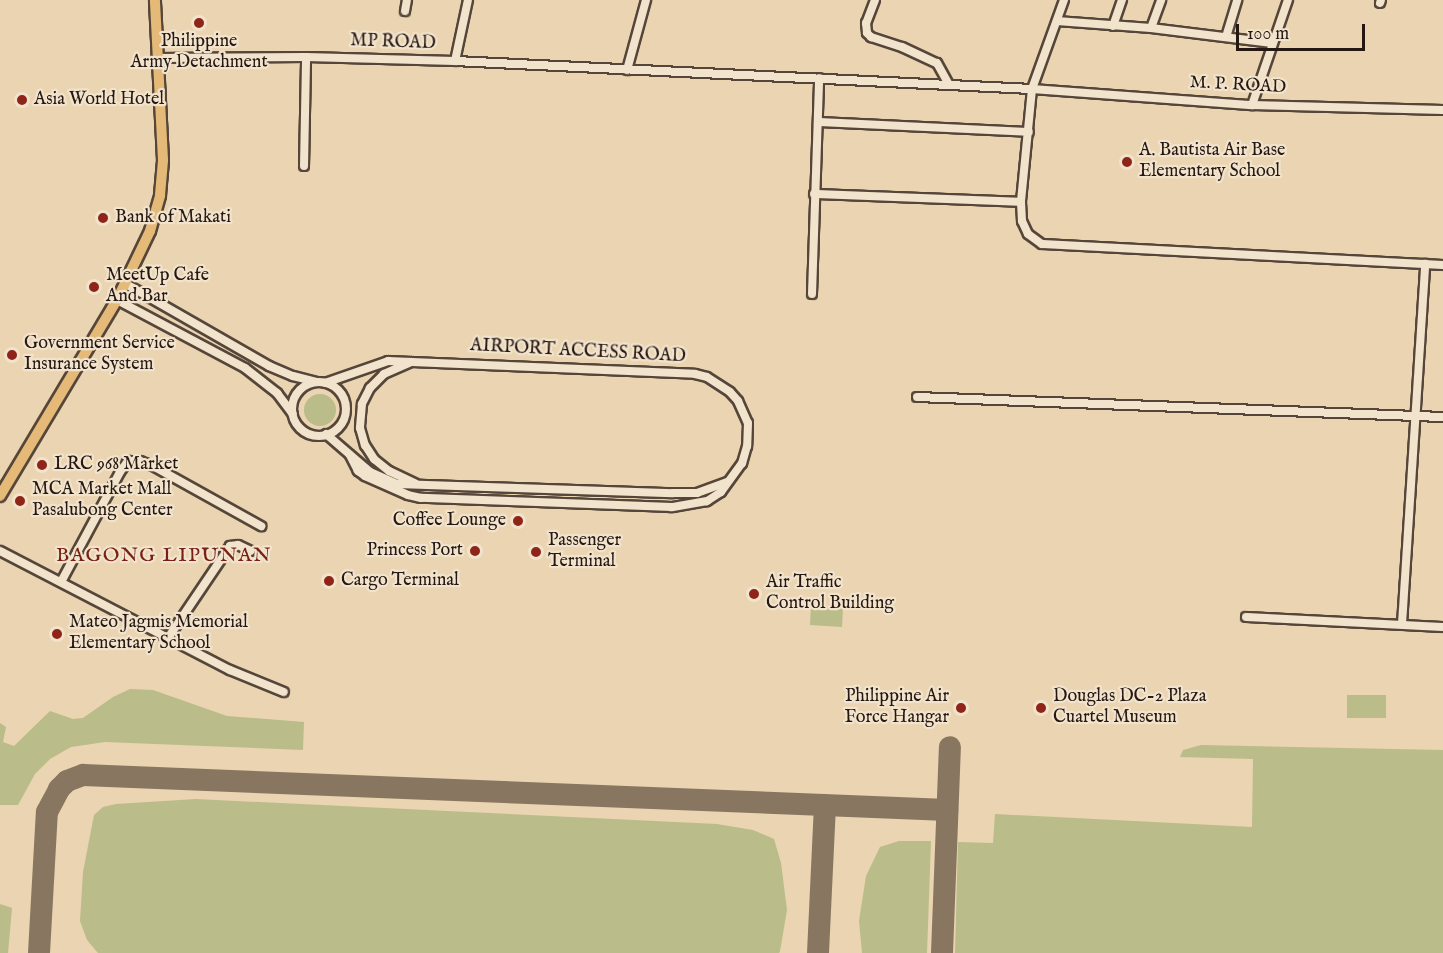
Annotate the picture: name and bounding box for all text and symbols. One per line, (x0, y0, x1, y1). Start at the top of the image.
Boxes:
scale bar (1239, 12, 1368, 50)
marker: Philippine Army Detachment (192, 16, 206, 30)
text: 100 m (1247, 23, 1289, 46)
street label: MP ROAD (350, 31, 436, 55)
place label: Philippine Army Detachment (130, 32, 268, 74)
street label: M. P. ROAD (1189, 73, 1287, 99)
place label: Asia World Hotel (34, 89, 164, 111)
marker: Asia World Hotel (15, 93, 29, 107)
place label: A. Bautista Air Base Elementary School (1139, 141, 1285, 184)
marker: A. Bautista Air Base Elementary School (1120, 155, 1134, 169)
place label: Bank of Makati (115, 207, 231, 229)
marker: Bank of Makati (96, 211, 110, 225)
place label: MeetUp Cafe And Bar (106, 266, 209, 308)
marker: MeetUp Cafe And Bar (87, 280, 101, 294)
place label: Government Service Insurance System (24, 334, 175, 376)
street label: AIRPORT ACCESS ROAD (470, 336, 686, 368)
marker: Government Service Insurance System (5, 348, 19, 362)
place label: LRC 968 Market (54, 454, 179, 476)
marker: LRC 968 Market (35, 458, 49, 472)
place label: MCA Market Mall Pasalubong Center (32, 480, 173, 522)
marker: MCA Market Mall Pasalubong Center (13, 494, 27, 508)
place label: Coffee Lounge (393, 510, 506, 532)
marker: Coffee Lounge (511, 514, 525, 528)
place label: Passenger Terminal (548, 531, 621, 574)
place label: Princess Port (367, 540, 463, 562)
district label: BAGONG LIPUNAN (56, 543, 272, 567)
marker: Princess Port (468, 544, 482, 558)
marker: Passenger Terminal (529, 545, 543, 559)
place label: Cargo Terminal (341, 570, 459, 592)
place label: Air Traffic Control Building (766, 573, 894, 616)
marker: Cargo Terminal (322, 574, 336, 588)
marker: Air Traffic Control Building (747, 587, 761, 601)
place label: Mateo Jagmis Memorial Elementary School (69, 613, 248, 656)
marker: Mateo Jagmis Memorial Elementary School (50, 627, 64, 641)
place label: Philippine Air Force Hangar (845, 687, 949, 730)
place label: Douglas DC-2 Plaza Cuartel Museum (1053, 687, 1206, 730)
marker: Philippine Air Force Hangar (954, 701, 968, 715)
marker: Douglas DC-2 Plaza Cuartel Museum (1034, 701, 1048, 715)

